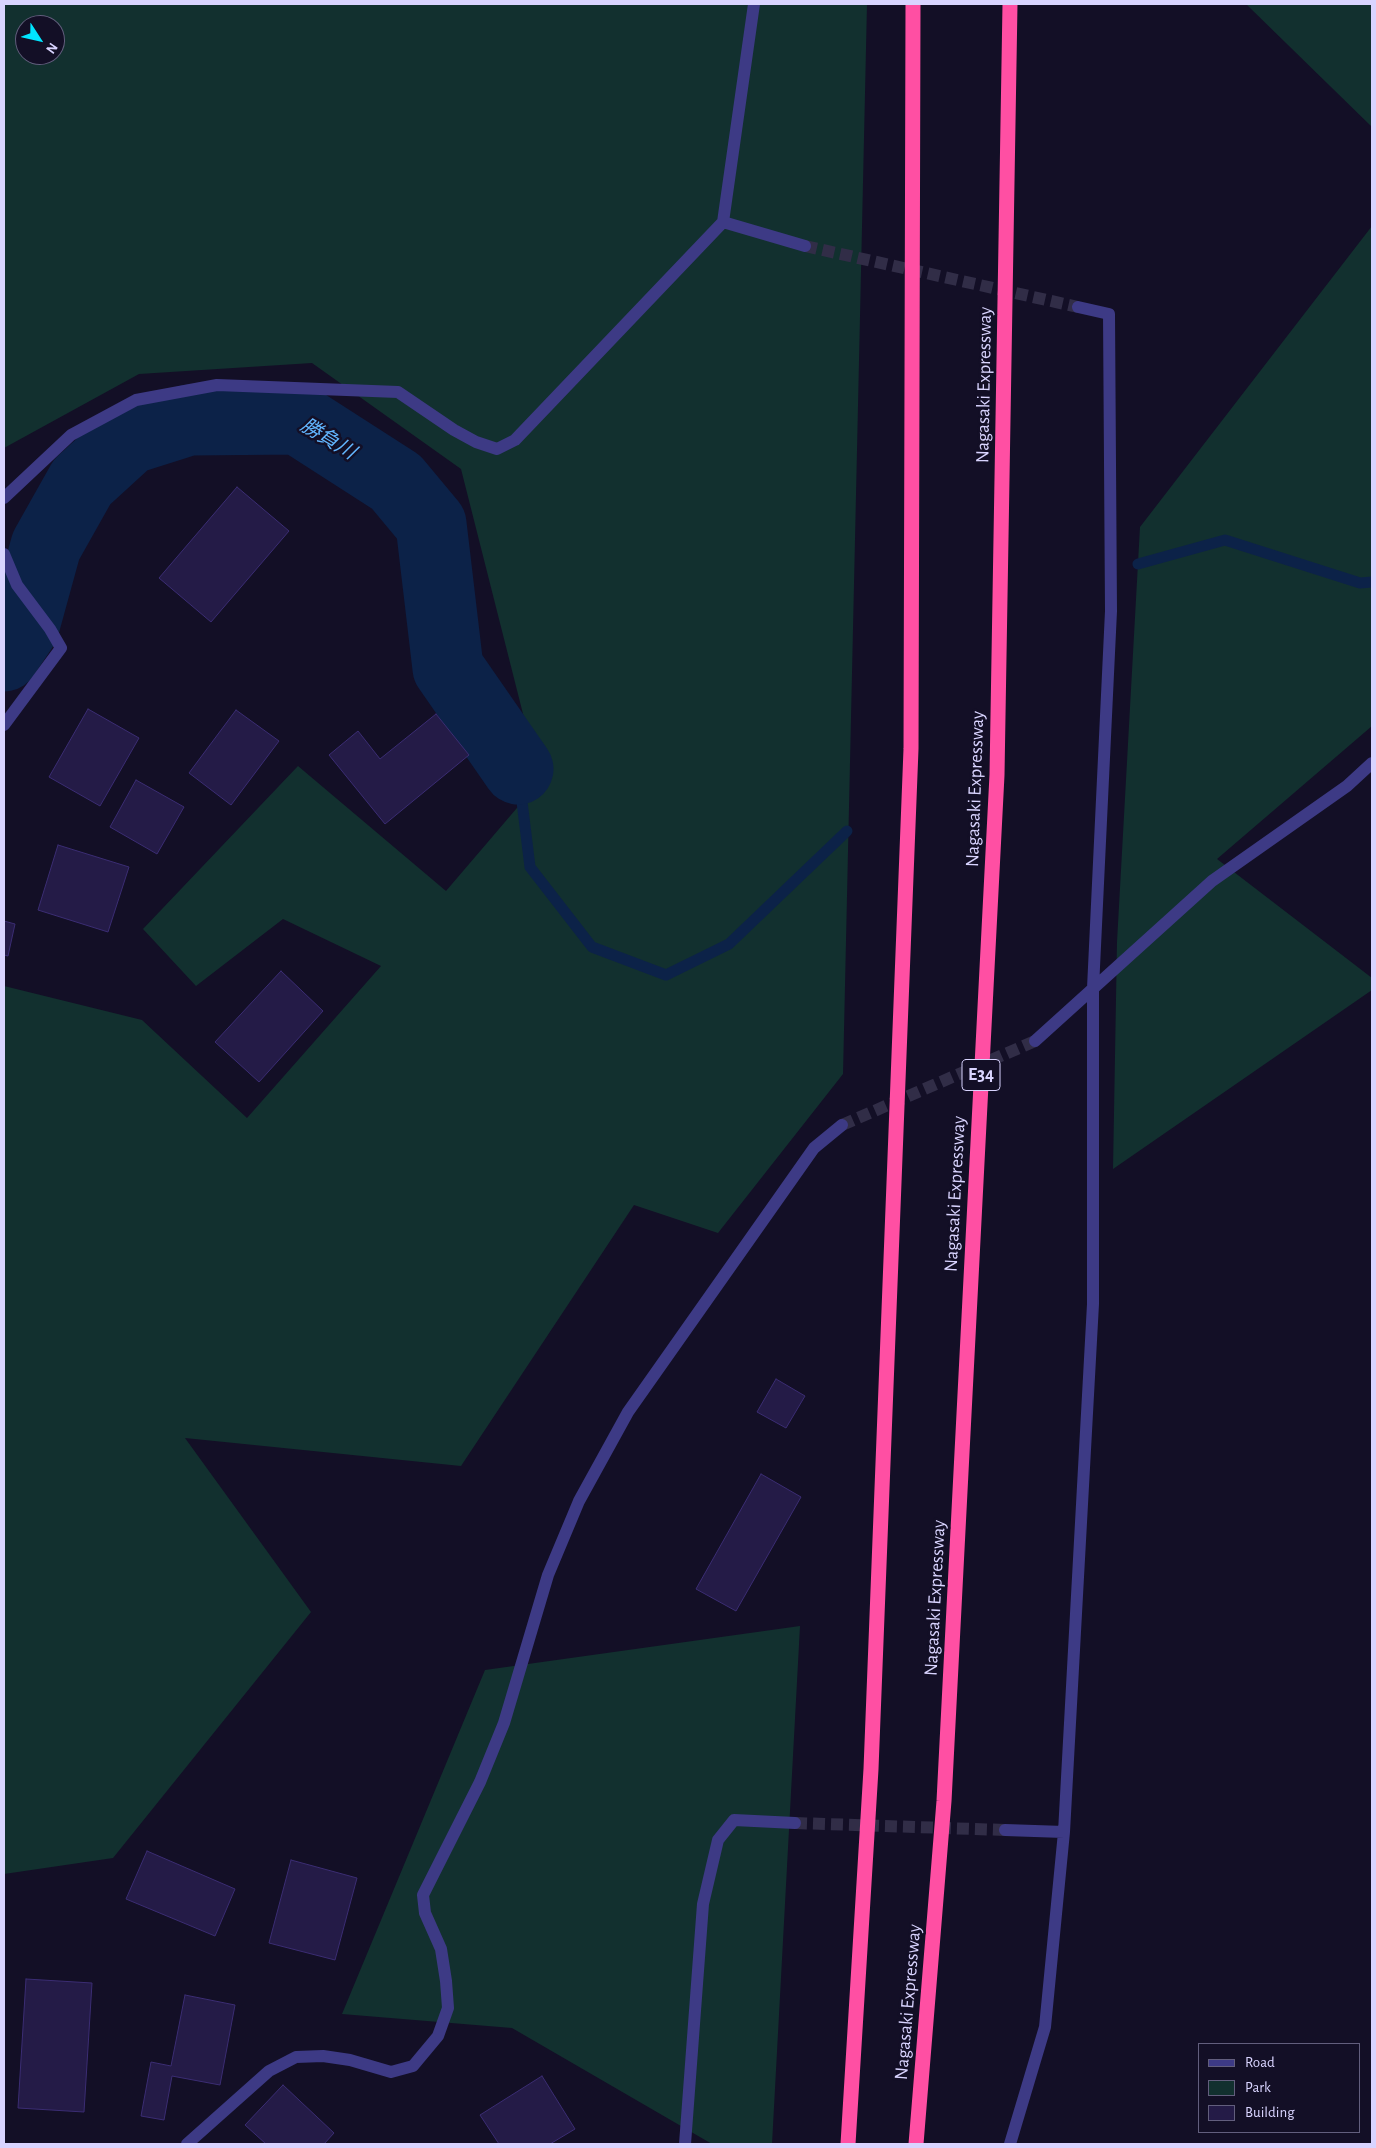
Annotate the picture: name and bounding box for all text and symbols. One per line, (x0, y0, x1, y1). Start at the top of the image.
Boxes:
north arrow (15, 15, 65, 65)
text: N (43, 40, 60, 56)
street label: Nagasaki Expressway (971, 307, 997, 463)
water label: 勝負川 (296, 413, 360, 465)
street label: Nagasaki Expressway (961, 710, 989, 868)
road number: E34 (962, 1060, 1000, 1090)
street label: Nagasaki Expressway (940, 1115, 970, 1273)
street label: Nagasaki Expressway (920, 1519, 950, 1677)
street label: Nagasaki Expressway (890, 1923, 926, 2081)
legend (1198, 2043, 1361, 2133)
text: Road (1245, 2055, 1275, 2070)
text: Park (1245, 2080, 1271, 2095)
text: Building (1245, 2105, 1295, 2120)

